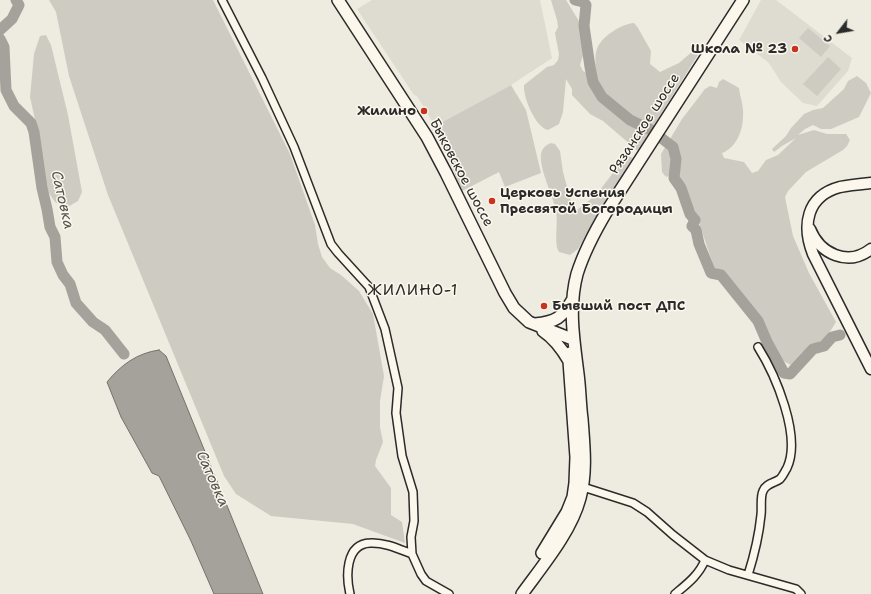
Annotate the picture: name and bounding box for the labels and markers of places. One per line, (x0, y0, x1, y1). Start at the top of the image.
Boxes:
place label: Школа № 23 (691, 41, 787, 57)
marker: Школа № 23 (790, 44, 800, 54)
place label: Жилино (357, 103, 416, 119)
marker: Жилино (419, 106, 429, 116)
place label: Церковь Успения Пресвятой Богородицы (500, 185, 673, 218)
marker: Церковь Успения Пресвятой Богородицы (487, 196, 497, 206)
place label: Бывший пост ДПС (552, 298, 685, 314)
marker: Бывший пост ДПС (539, 301, 549, 311)

